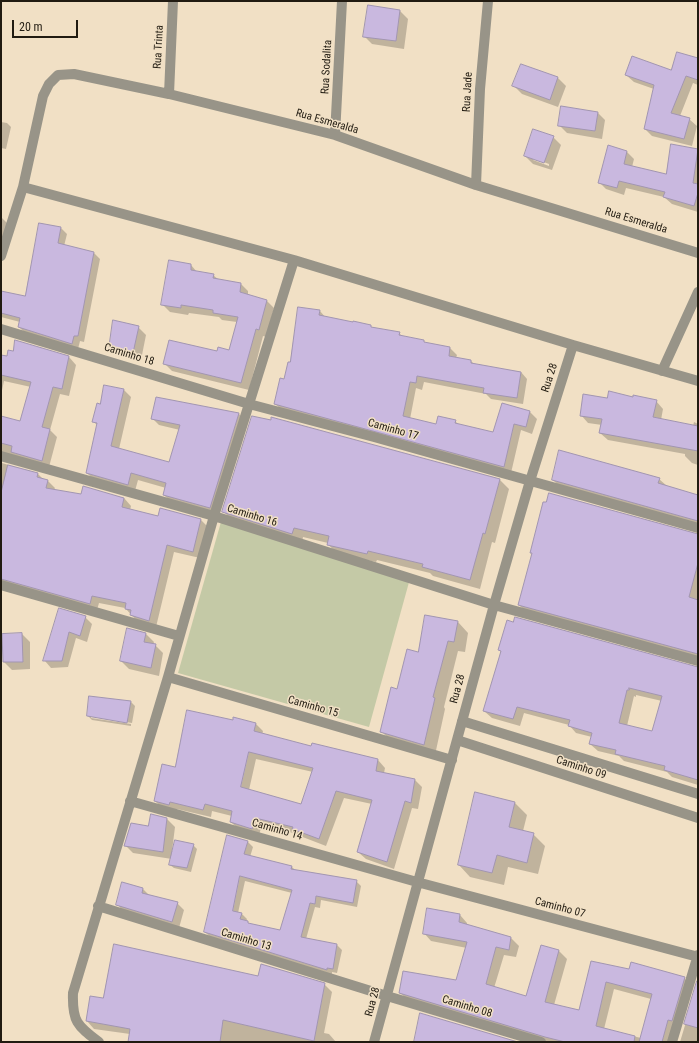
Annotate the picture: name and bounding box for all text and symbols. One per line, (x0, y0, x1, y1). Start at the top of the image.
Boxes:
scale bar (14, 12, 80, 38)
text: 20 m (19, 20, 43, 34)
street label: Rua Trinta (151, 25, 167, 69)
street label: Rua Sodalita (319, 39, 335, 95)
street label: Rua Jade (460, 72, 476, 112)
street label: Rua Esmeralda (294, 107, 360, 137)
street label: Rua Esmeralda (603, 205, 669, 237)
street label: Caminho 18 (102, 341, 156, 369)
street label: Rua 28 (539, 362, 561, 394)
street label: Caminho 17 (366, 417, 420, 443)
street label: Caminho 16 (225, 502, 279, 530)
street label: Rua 28 (448, 673, 468, 705)
street label: Caminho 15 (286, 694, 340, 720)
street label: Caminho 09 (554, 754, 608, 782)
street label: Caminho 14 (250, 817, 304, 843)
street label: Caminho 07 (533, 895, 587, 921)
street label: Caminho 13 (219, 926, 273, 954)
street label: Rua 28 (363, 986, 383, 1018)
street label: Caminho 08 (440, 993, 494, 1021)

